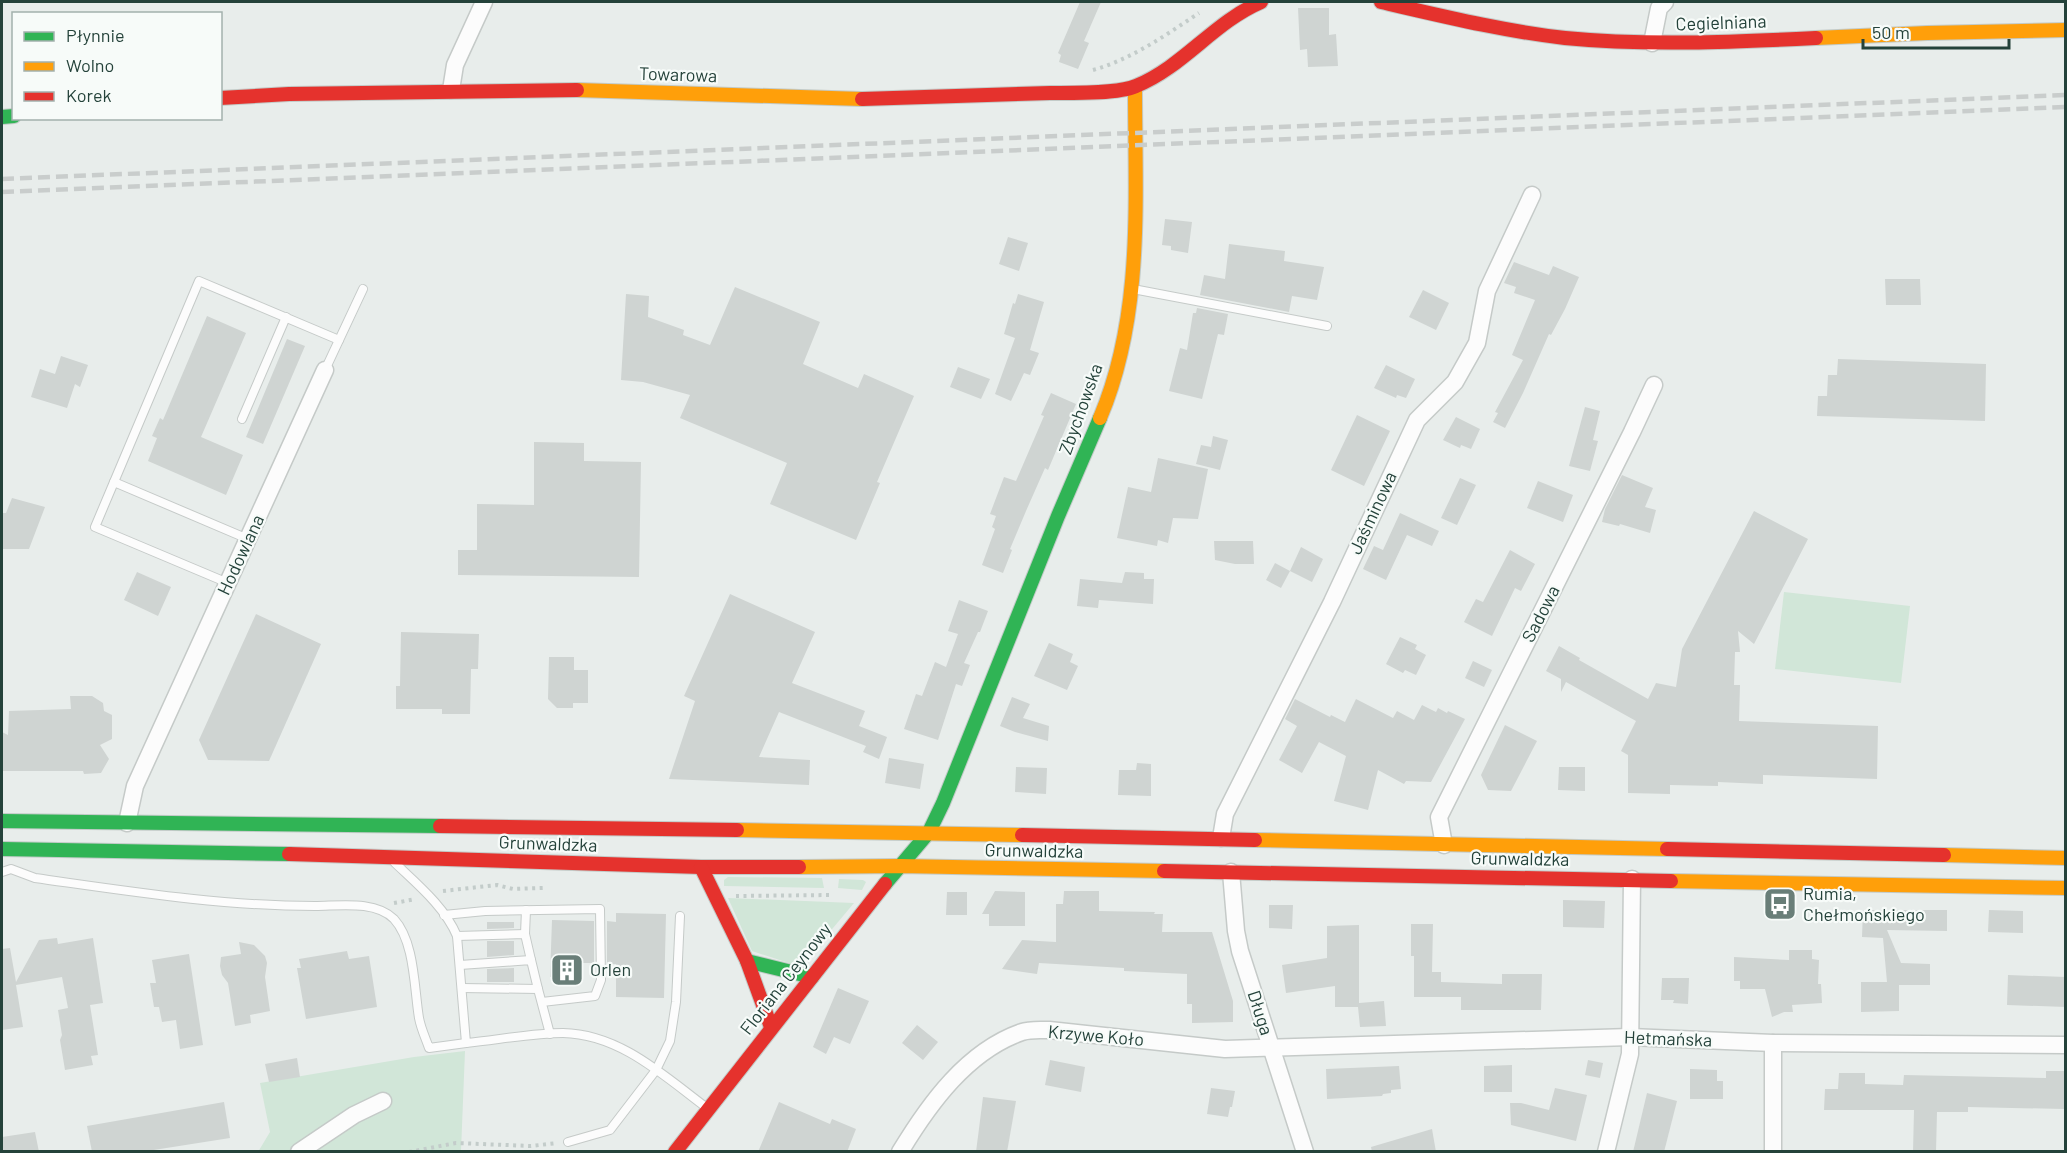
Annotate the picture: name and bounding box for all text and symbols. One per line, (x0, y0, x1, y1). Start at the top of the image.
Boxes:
street label: Cegielniana (1675, 9, 1767, 35)
legend (12, 12, 222, 120)
scale bar (1863, 12, 2008, 50)
text: 50 m (1872, 21, 1910, 43)
text: Płynnie (66, 24, 125, 46)
text: Wolno (66, 54, 114, 76)
street label: Towarowa (639, 62, 718, 86)
text: Korek (66, 84, 112, 106)
street label: Zbychowska (1053, 360, 1107, 457)
street label: Jaśminowa (1343, 468, 1401, 557)
street label: Hodowlana (212, 511, 268, 598)
street label: Sadowa (1516, 581, 1564, 646)
street label: Grunwaldzka (498, 830, 598, 856)
street label: Grunwaldzka (984, 838, 1084, 862)
street label: Grunwaldzka (1470, 846, 1570, 870)
place label: Rumia, Chełmońskiego (1803, 882, 1925, 925)
bus stop icon: Rumia, Chełmońskiego (1762, 886, 1798, 922)
street label: Floriana Ceynowy (735, 918, 836, 1039)
building icon: Orlen (549, 952, 585, 988)
place label: Orlen (590, 958, 631, 980)
street label: Długa (1243, 988, 1278, 1038)
street label: Krzywe Koło (1047, 1020, 1145, 1050)
street label: Hetmańska (1624, 1025, 1713, 1051)

